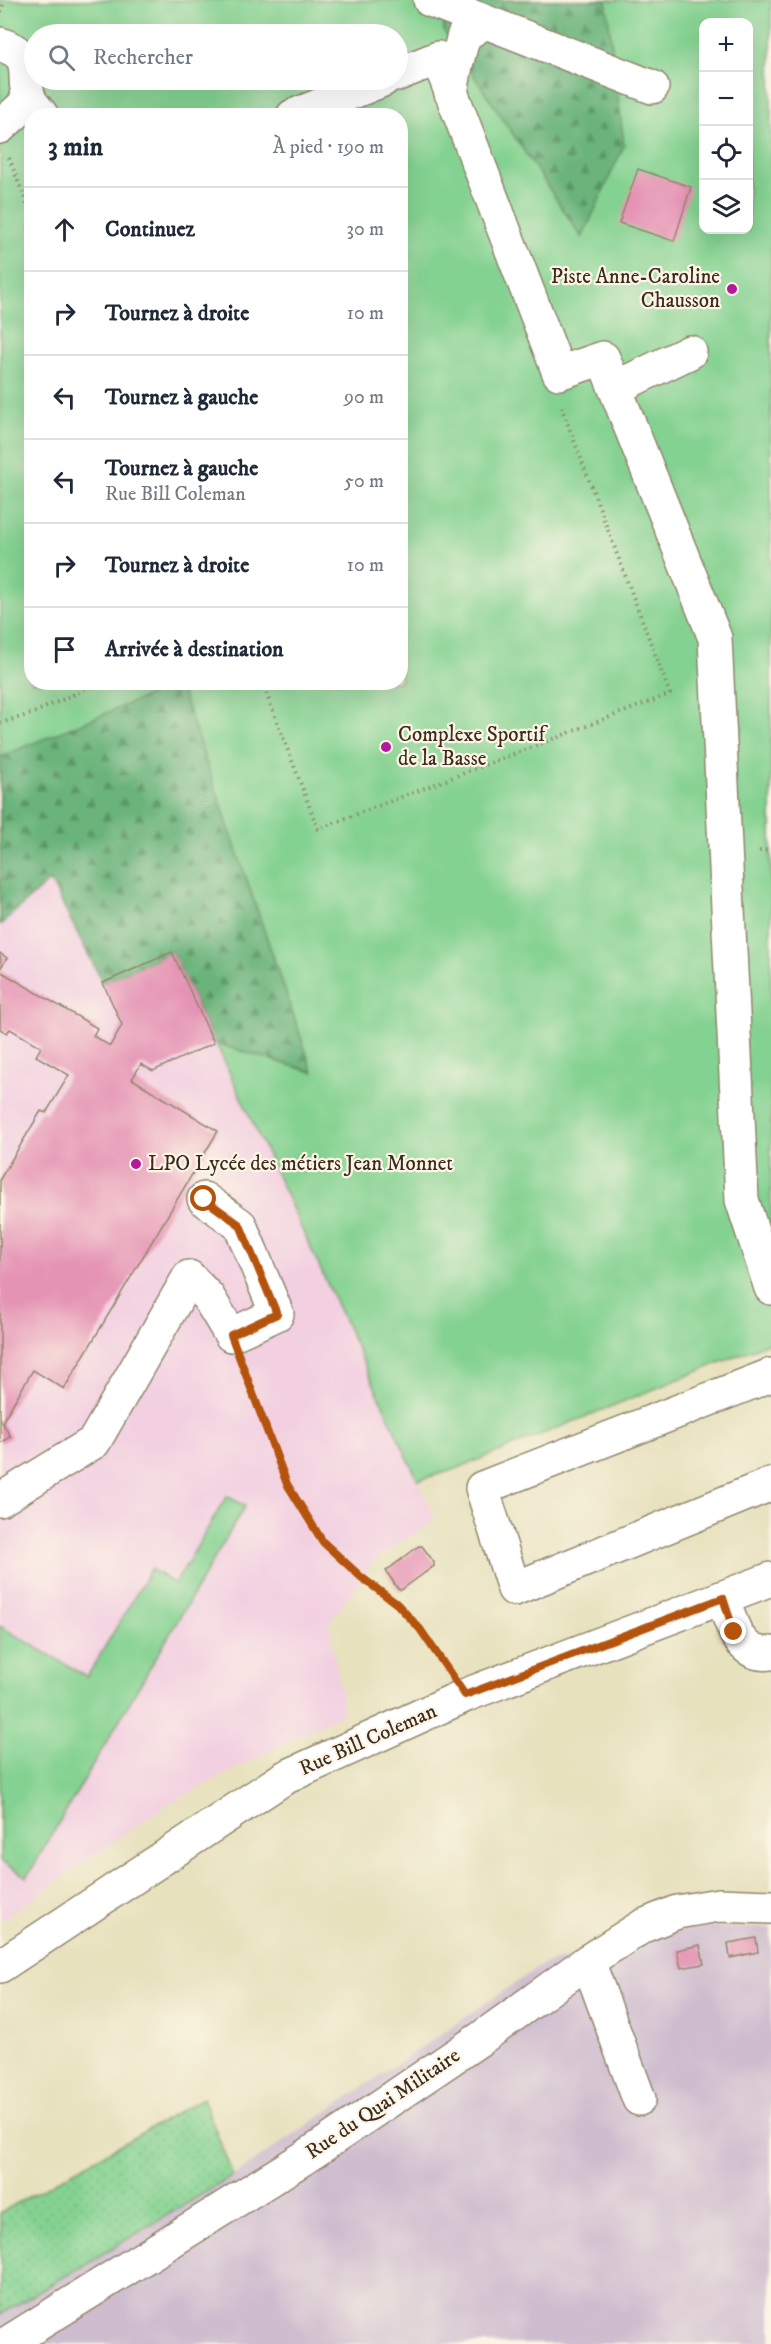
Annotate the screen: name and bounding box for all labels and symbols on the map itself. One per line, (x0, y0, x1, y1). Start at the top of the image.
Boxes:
place label: Piste Anne-Caroline Chausson (551, 264, 720, 314)
marker: Piste Anne-Caroline Chausson (725, 282, 739, 296)
place label: Complexe Sportif de la Basse (398, 722, 548, 772)
marker: Complexe Sportif de la Basse (379, 740, 393, 754)
place label: LPO Lycée des métiers Jean Monnet (148, 1151, 453, 1177)
marker: LPO Lycée des métiers Jean Monnet (129, 1157, 143, 1171)
route start (190, 1185, 216, 1211)
route end (720, 1618, 746, 1644)
street label: Rue Bill Coleman (295, 1698, 441, 1782)
street label: Rue du Quai Militaire (301, 2043, 465, 2165)

